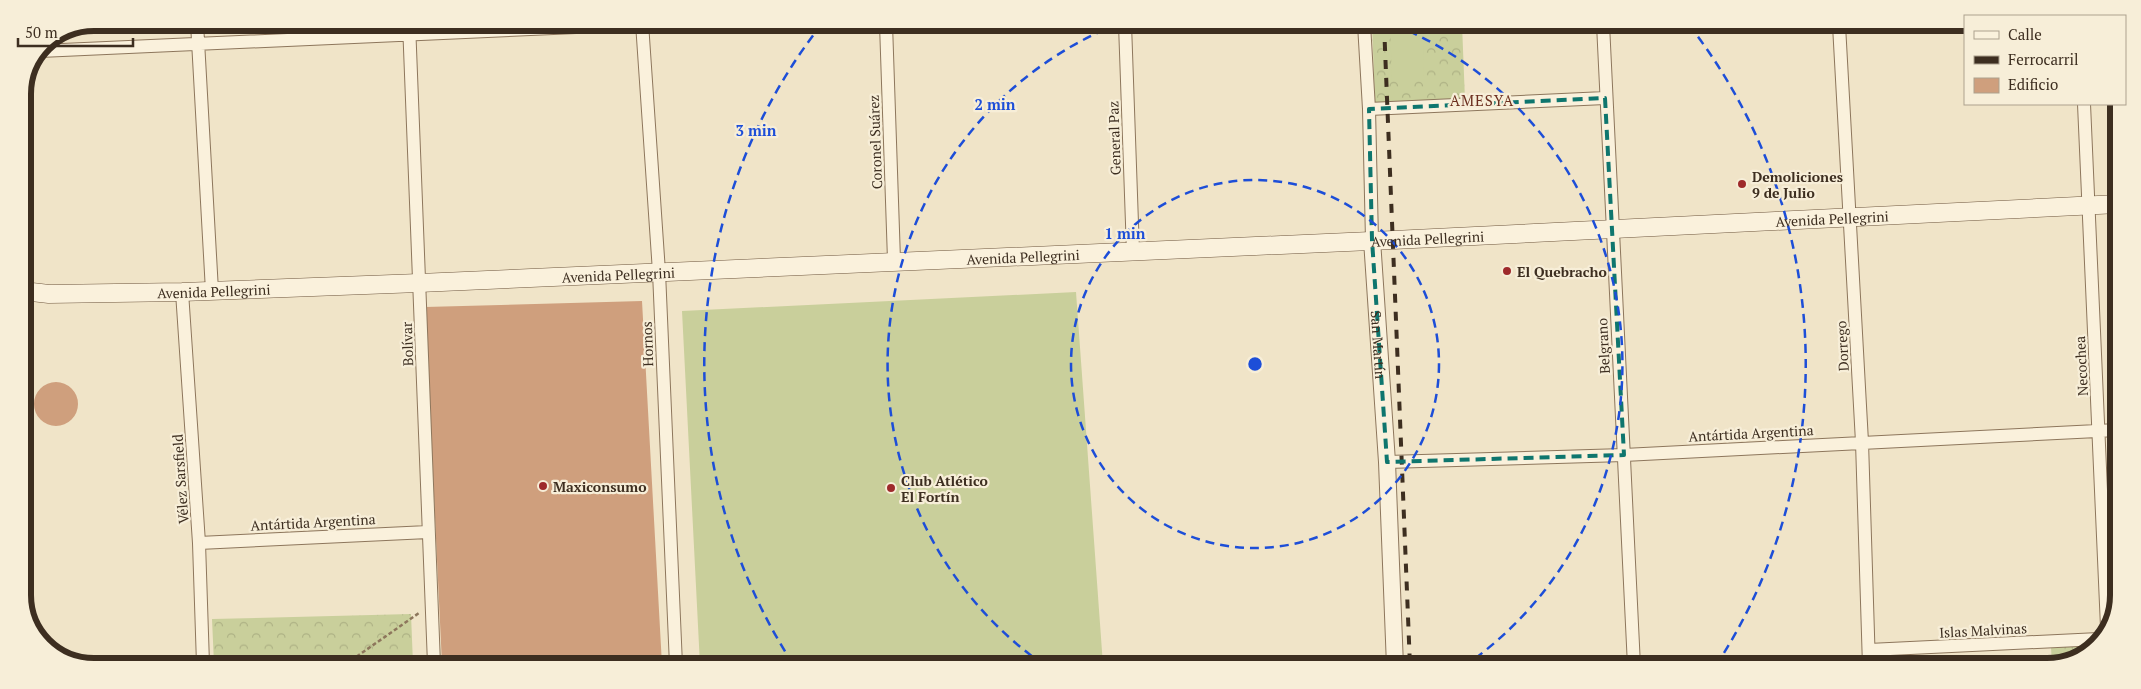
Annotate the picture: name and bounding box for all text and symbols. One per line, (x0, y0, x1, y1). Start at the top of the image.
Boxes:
scale bar (18, 15, 132, 47)
legend (1964, 15, 2126, 105)
text: 50 m (25, 22, 58, 42)
text: Calle (2008, 24, 2042, 44)
text: Ferrocarril (2008, 49, 2079, 69)
text: Edificio (2008, 74, 2058, 94)
district label: AMESYA (1450, 90, 1514, 110)
street label: Coronel Suárez (864, 94, 886, 189)
text: 2 min (974, 94, 1016, 114)
street label: General Paz (1103, 100, 1125, 175)
text: 3 min (735, 120, 777, 140)
place label: Demoliciones 9 de Julio (1752, 167, 1843, 202)
marker: Demoliciones 9 de Julio (1736, 178, 1748, 190)
street label: Avenida Pellegrini (1775, 206, 1889, 230)
text: 1 min (1104, 223, 1146, 243)
street label: Avenida Pellegrini (1371, 226, 1485, 250)
street label: Avenida Pellegrini (966, 244, 1080, 268)
street label: Avenida Pellegrini (561, 262, 675, 286)
place label: El Quebracho (1517, 262, 1607, 281)
marker: El Quebracho (1501, 265, 1513, 277)
street label: Avenida Pellegrini (157, 279, 271, 302)
street label: San Martín (1367, 310, 1391, 380)
street label: Belgrano (1592, 317, 1614, 374)
street label: Dorrego (1831, 320, 1853, 372)
street label: Bolívar (397, 321, 417, 366)
street label: Hornos (637, 321, 657, 367)
street label: Necochea (2070, 335, 2092, 397)
centre of rings (1246, 355, 1264, 373)
street label: Antártida Argentina (1688, 420, 1814, 446)
street label: Vélez Sarsfield (167, 433, 193, 525)
place label: Club Atlético El Fortín (901, 471, 988, 506)
place label: Maxiconsumo (553, 477, 647, 496)
marker: Maxiconsumo (537, 480, 549, 492)
marker: Club Atlético El Fortín (885, 482, 897, 494)
street label: Antártida Argentina (250, 509, 376, 535)
street label: Islas Malvinas (1939, 618, 2027, 642)

